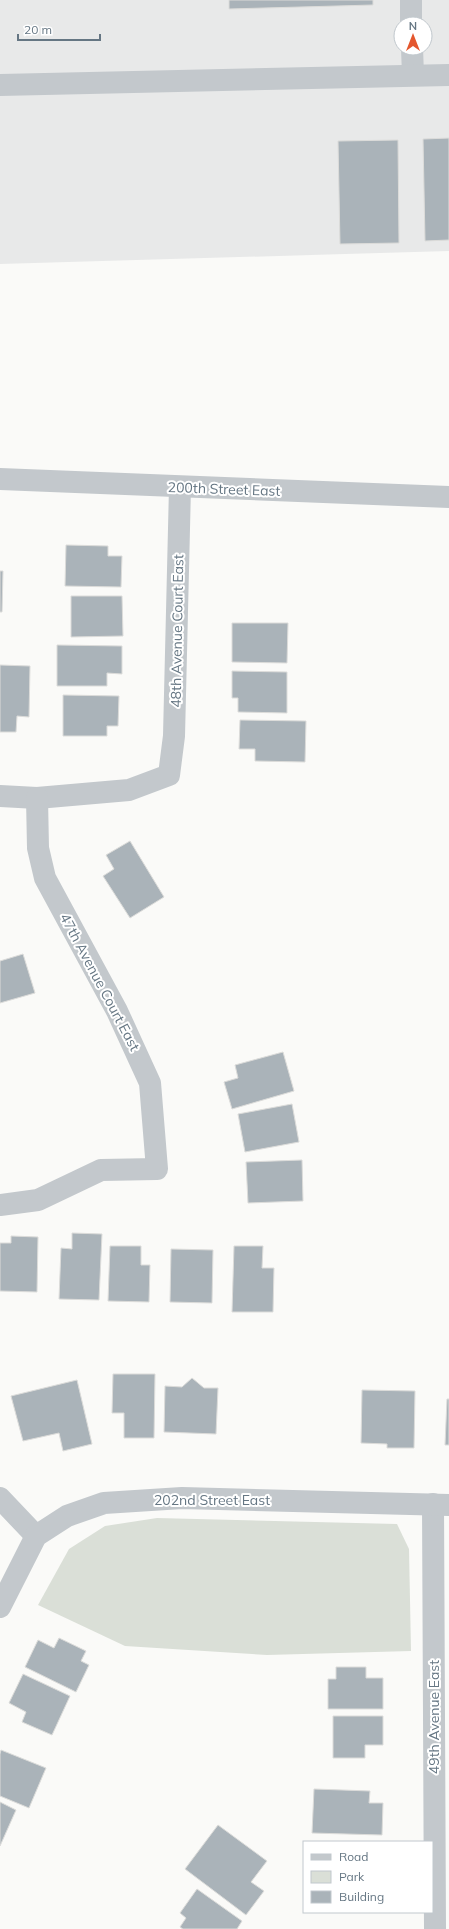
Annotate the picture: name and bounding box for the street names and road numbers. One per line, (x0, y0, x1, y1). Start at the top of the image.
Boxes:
street label: 200th Street East (167, 478, 281, 500)
street label: 48th Avenue Court East (167, 554, 187, 708)
street label: 47th Avenue Court East (56, 910, 144, 1054)
street label: 202nd Street East (154, 1491, 270, 1509)
street label: 49th Avenue East (425, 1660, 443, 1774)

